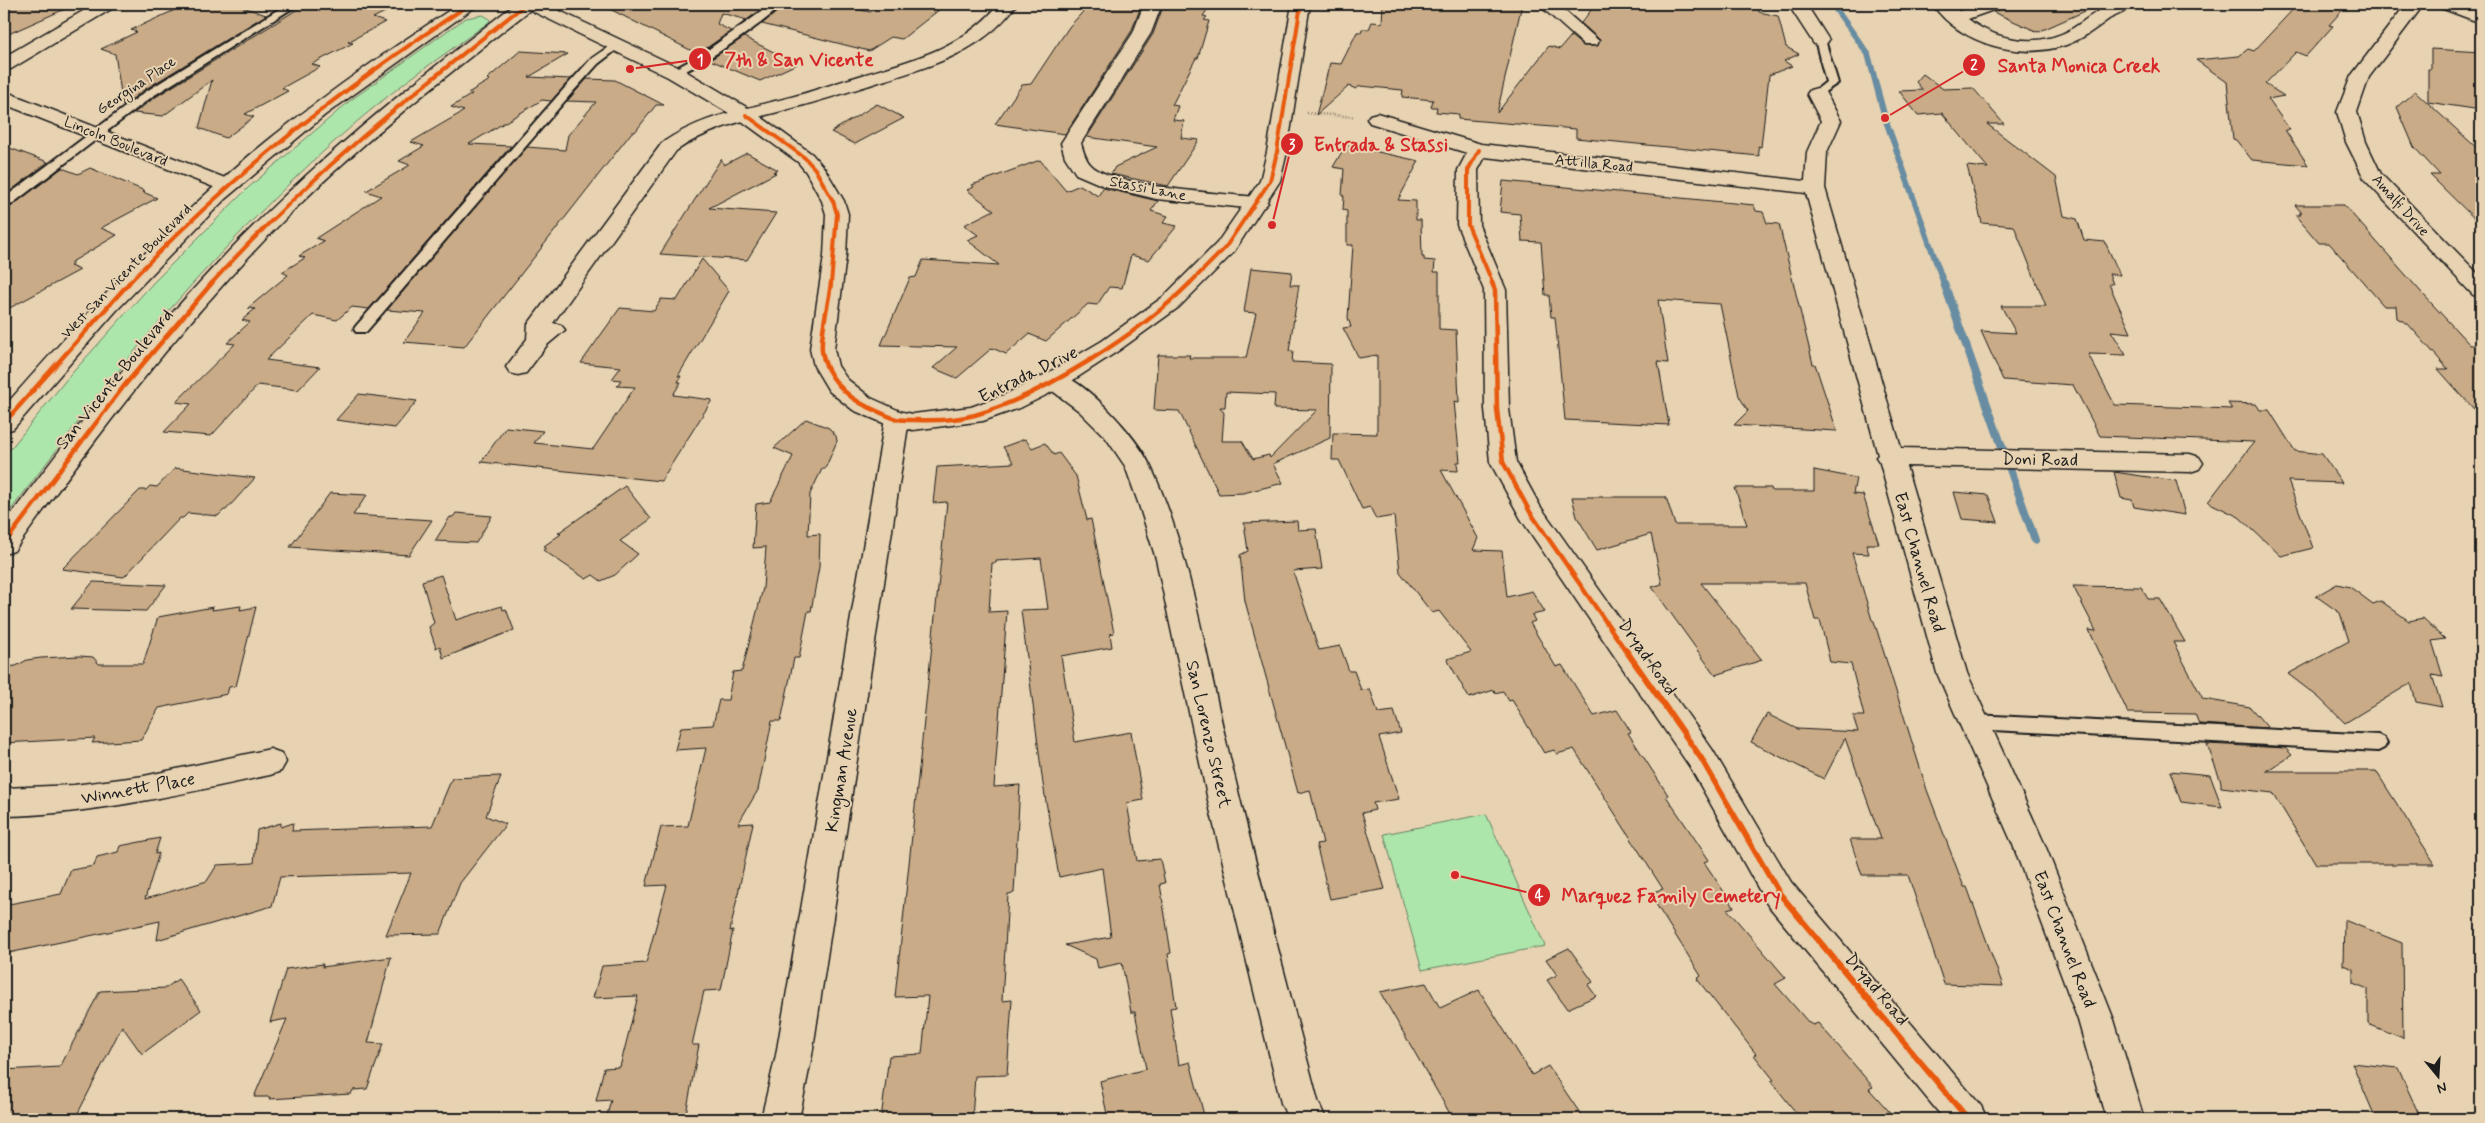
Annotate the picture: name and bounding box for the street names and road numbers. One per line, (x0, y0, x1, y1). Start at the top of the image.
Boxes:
street label: Georgina Place (93, 52, 181, 121)
street label: Lincoln Boulevard (61, 112, 171, 172)
street label: Attilla Road (1554, 150, 1634, 178)
street label: Amalfi Drive (2367, 170, 2434, 241)
street label: Stassi Lane (1108, 172, 1188, 206)
street label: West San Vicente Boulevard (57, 200, 197, 343)
street label: San Vicente Boulevard (51, 304, 179, 455)
street label: Entrada Drive (975, 341, 1082, 409)
street label: Doni Road (2002, 447, 2078, 473)
street label: East Channel Road (1888, 489, 1951, 635)
street label: Dryad Road (1612, 615, 1682, 701)
street label: San Lorenzo Street (1179, 658, 1237, 811)
street label: Kingman Avenue (820, 706, 865, 834)
street label: Winnett Place (79, 767, 197, 811)
street label: East Channel Road (2027, 867, 2101, 1011)
street label: Dryad Road (1839, 948, 1914, 1031)

